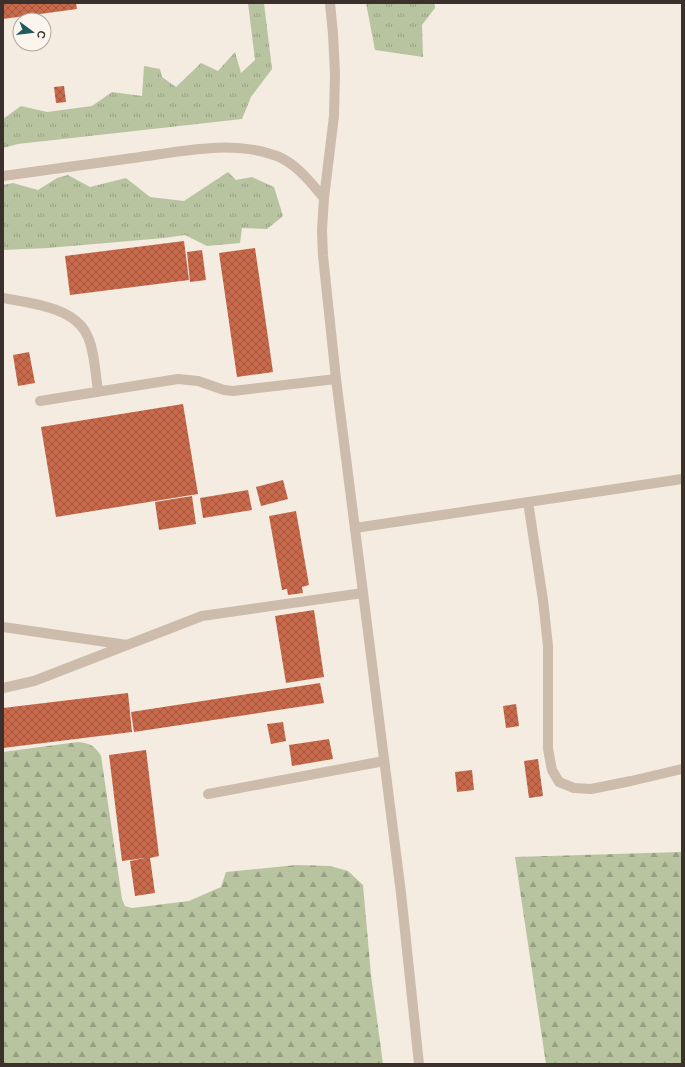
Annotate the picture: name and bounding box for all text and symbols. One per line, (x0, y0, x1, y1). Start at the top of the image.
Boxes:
north arrow (12, 12, 52, 52)
text: С (34, 29, 49, 40)

